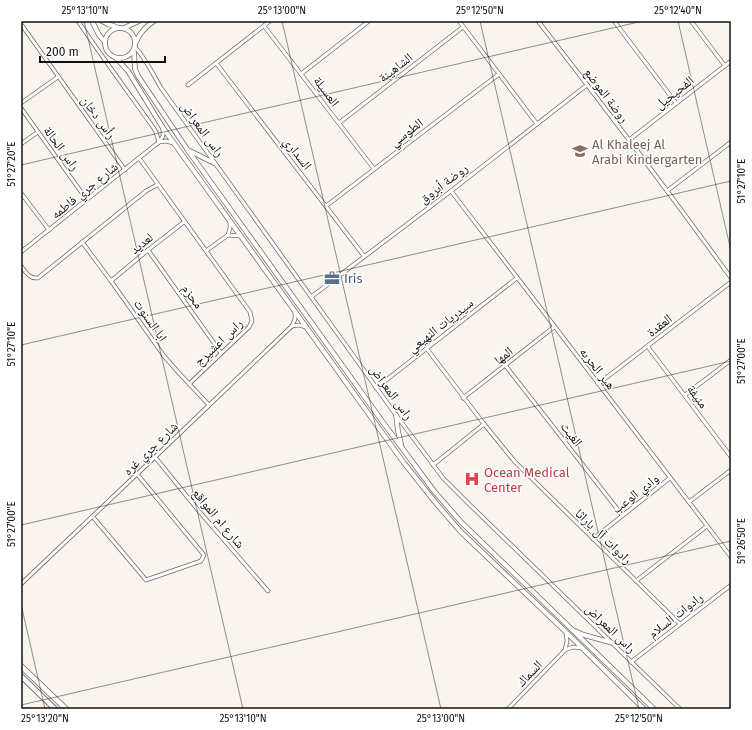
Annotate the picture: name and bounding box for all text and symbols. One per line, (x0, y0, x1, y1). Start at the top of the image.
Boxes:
text: 25°13'10"N (61, 5, 109, 17)
text: 25°13'00"N (258, 5, 306, 17)
text: 25°12'50"N (456, 5, 504, 17)
text: 25°12'40"N (654, 5, 702, 17)
scale bar (40, 38, 165, 64)
text: 200 m (46, 45, 79, 59)
street label: الشاهينة (375, 50, 415, 85)
street label: روضة الموضع (580, 65, 632, 127)
street label: العسيلة (310, 73, 343, 109)
street label: الفحيحيل (652, 73, 697, 113)
street label: رأس دخان (77, 93, 119, 142)
street label: راس المعراض (177, 99, 227, 160)
street label: الطوسي (387, 115, 428, 152)
street label: راس الحالة (40, 123, 83, 174)
street label: السداري (278, 134, 315, 174)
place label: Al Khaleej Al Arabi Kindergarten (592, 137, 702, 167)
text: 51°27'20"E (6, 141, 18, 187)
school or university icon: Al Khaleej Al Arabi Kindergarten (571, 142, 589, 160)
street label: شارع جري فاطمه (48, 159, 123, 225)
text: 51°27'10"E (736, 159, 748, 203)
street label: روضة أبروق (416, 160, 471, 207)
street label: لعديد (127, 230, 156, 257)
office icon: Iris (323, 269, 341, 287)
place label: Iris (344, 271, 363, 286)
street label: محزم (178, 281, 206, 312)
street label: سيدريات النهيعي (404, 295, 478, 358)
street label: ابا السنوت (130, 296, 170, 345)
street label: العقدة (644, 311, 675, 340)
street label: راس اعشيرج (191, 316, 247, 370)
text: 51°27'10"E (6, 322, 18, 366)
text: 51°27'00"E (736, 338, 748, 384)
street label: المها (491, 343, 516, 367)
street label: هير الحربه (576, 344, 619, 393)
street label: راس المعراض (366, 362, 416, 423)
street label: منيفة (684, 382, 711, 411)
street label: شارع جري غره (120, 419, 183, 481)
street label: الغيث (557, 419, 586, 450)
place label: Ocean Medical Center (484, 465, 570, 495)
hospital icon: Ocean Medical Center (463, 470, 481, 488)
street label: وادي الوعب (609, 471, 664, 519)
street label: شارع ام المواقع (188, 485, 248, 552)
text: 51°27'00"E (6, 501, 18, 547)
street label: رادوات آل باراثا (571, 506, 635, 568)
text: 51°26'50"E (736, 518, 748, 564)
street label: رادوات السلام (645, 589, 706, 642)
street label: راس المعراض (582, 601, 639, 657)
street label: السماك (513, 657, 545, 689)
text: 25°13'20"N (21, 713, 69, 725)
text: 25°13'10"N (219, 713, 267, 725)
text: 25°13'00"N (417, 713, 465, 725)
text: 25°12'50"N (615, 713, 663, 725)

